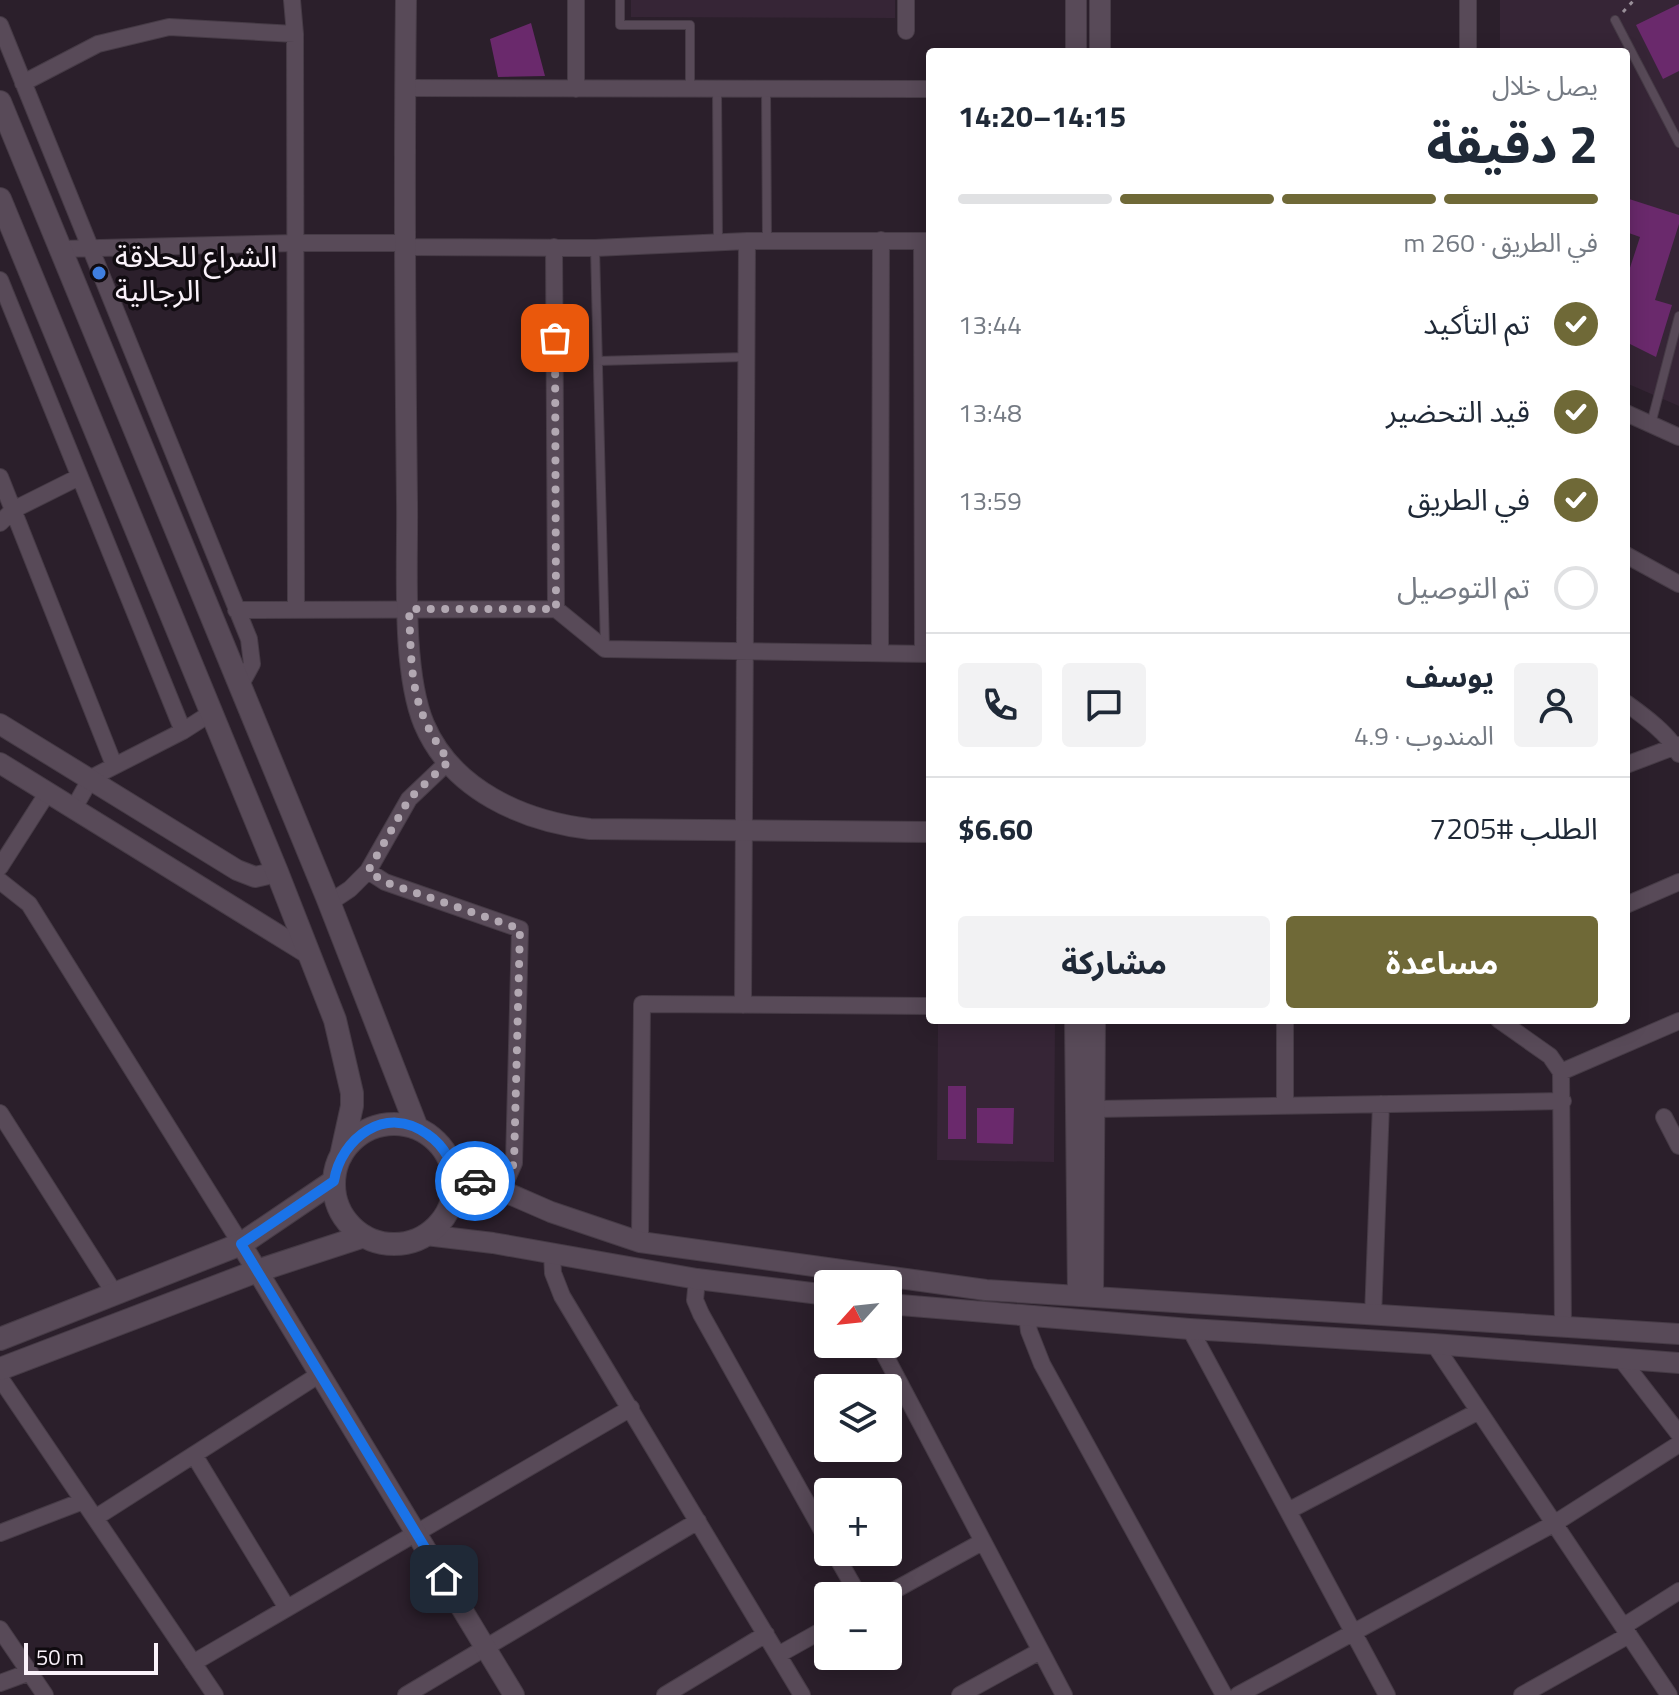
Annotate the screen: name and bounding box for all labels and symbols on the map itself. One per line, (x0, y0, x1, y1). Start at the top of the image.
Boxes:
place label: الشراع للحلاقة الرجالية (115, 233, 277, 313)
marker: الشراع للحلاقة الرجالية (90, 264, 108, 282)
pin (521, 304, 589, 372)
courier (435, 1141, 515, 1221)
north arrow (814, 1270, 902, 1358)
pin (410, 1545, 478, 1613)
scale bar (24, 1639, 158, 1675)

